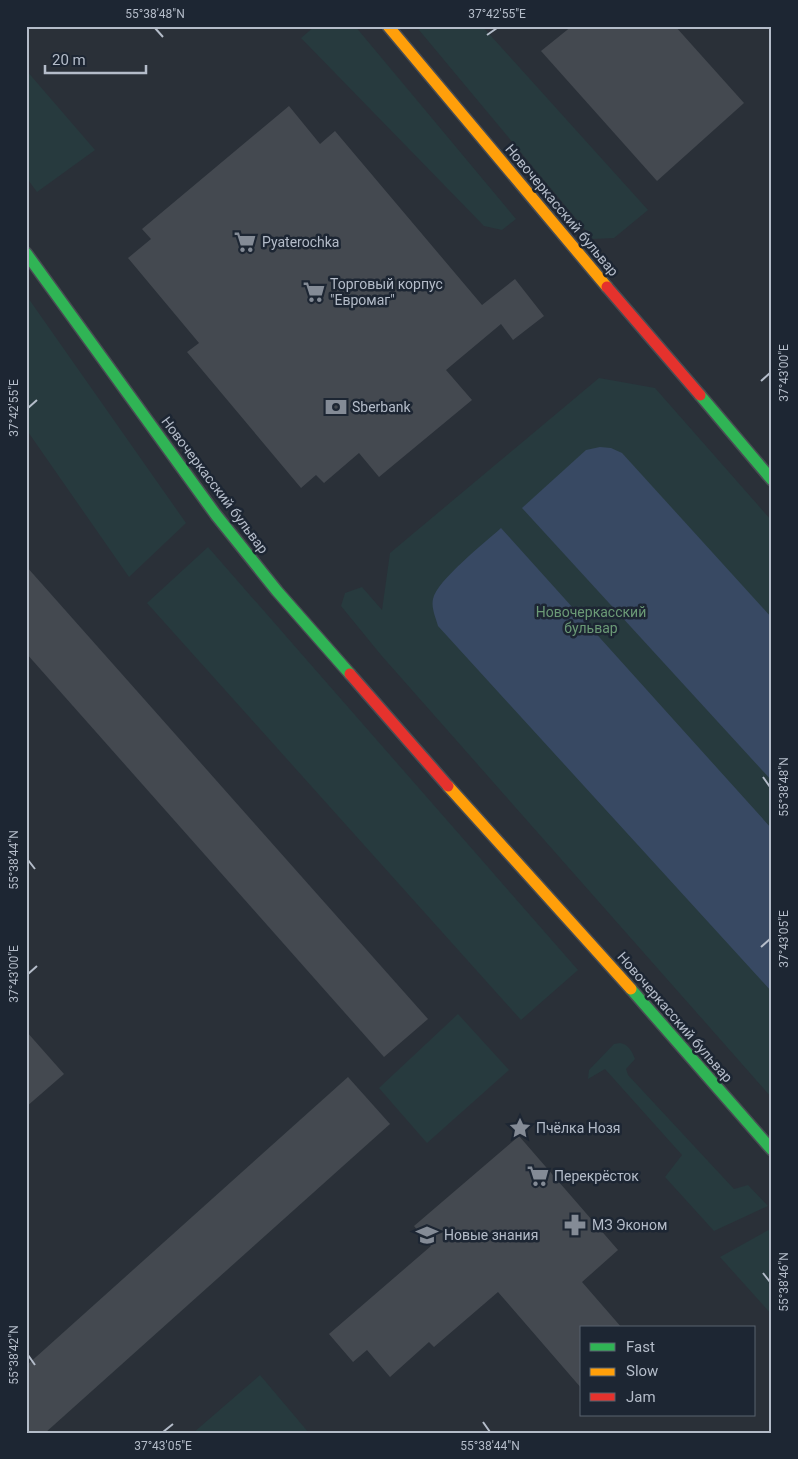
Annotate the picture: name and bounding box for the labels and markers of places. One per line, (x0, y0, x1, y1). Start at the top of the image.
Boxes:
supermarket icon: Pyaterochka (232, 229, 258, 255)
place label: Pyaterochka (262, 234, 339, 250)
place label: Торговый корпус "Евромаг" (330, 276, 443, 308)
supermarket icon: Торговый корпус "Евромаг" (301, 279, 327, 305)
bank icon: Sberbank (323, 394, 349, 420)
place label: Sberbank (352, 399, 412, 415)
place icon: Пчёлка Нозя (507, 1115, 533, 1141)
place label: Пчёлка Нозя (536, 1120, 621, 1136)
supermarket icon: Перекрёсток (525, 1163, 551, 1189)
place label: Перекрёсток (554, 1168, 639, 1184)
pharmacy icon: МЗ Эконом (562, 1212, 588, 1238)
place label: МЗ Эконом (592, 1217, 667, 1233)
school or university icon: Новые знания (414, 1222, 440, 1248)
place label: Новые знания (444, 1227, 538, 1243)

